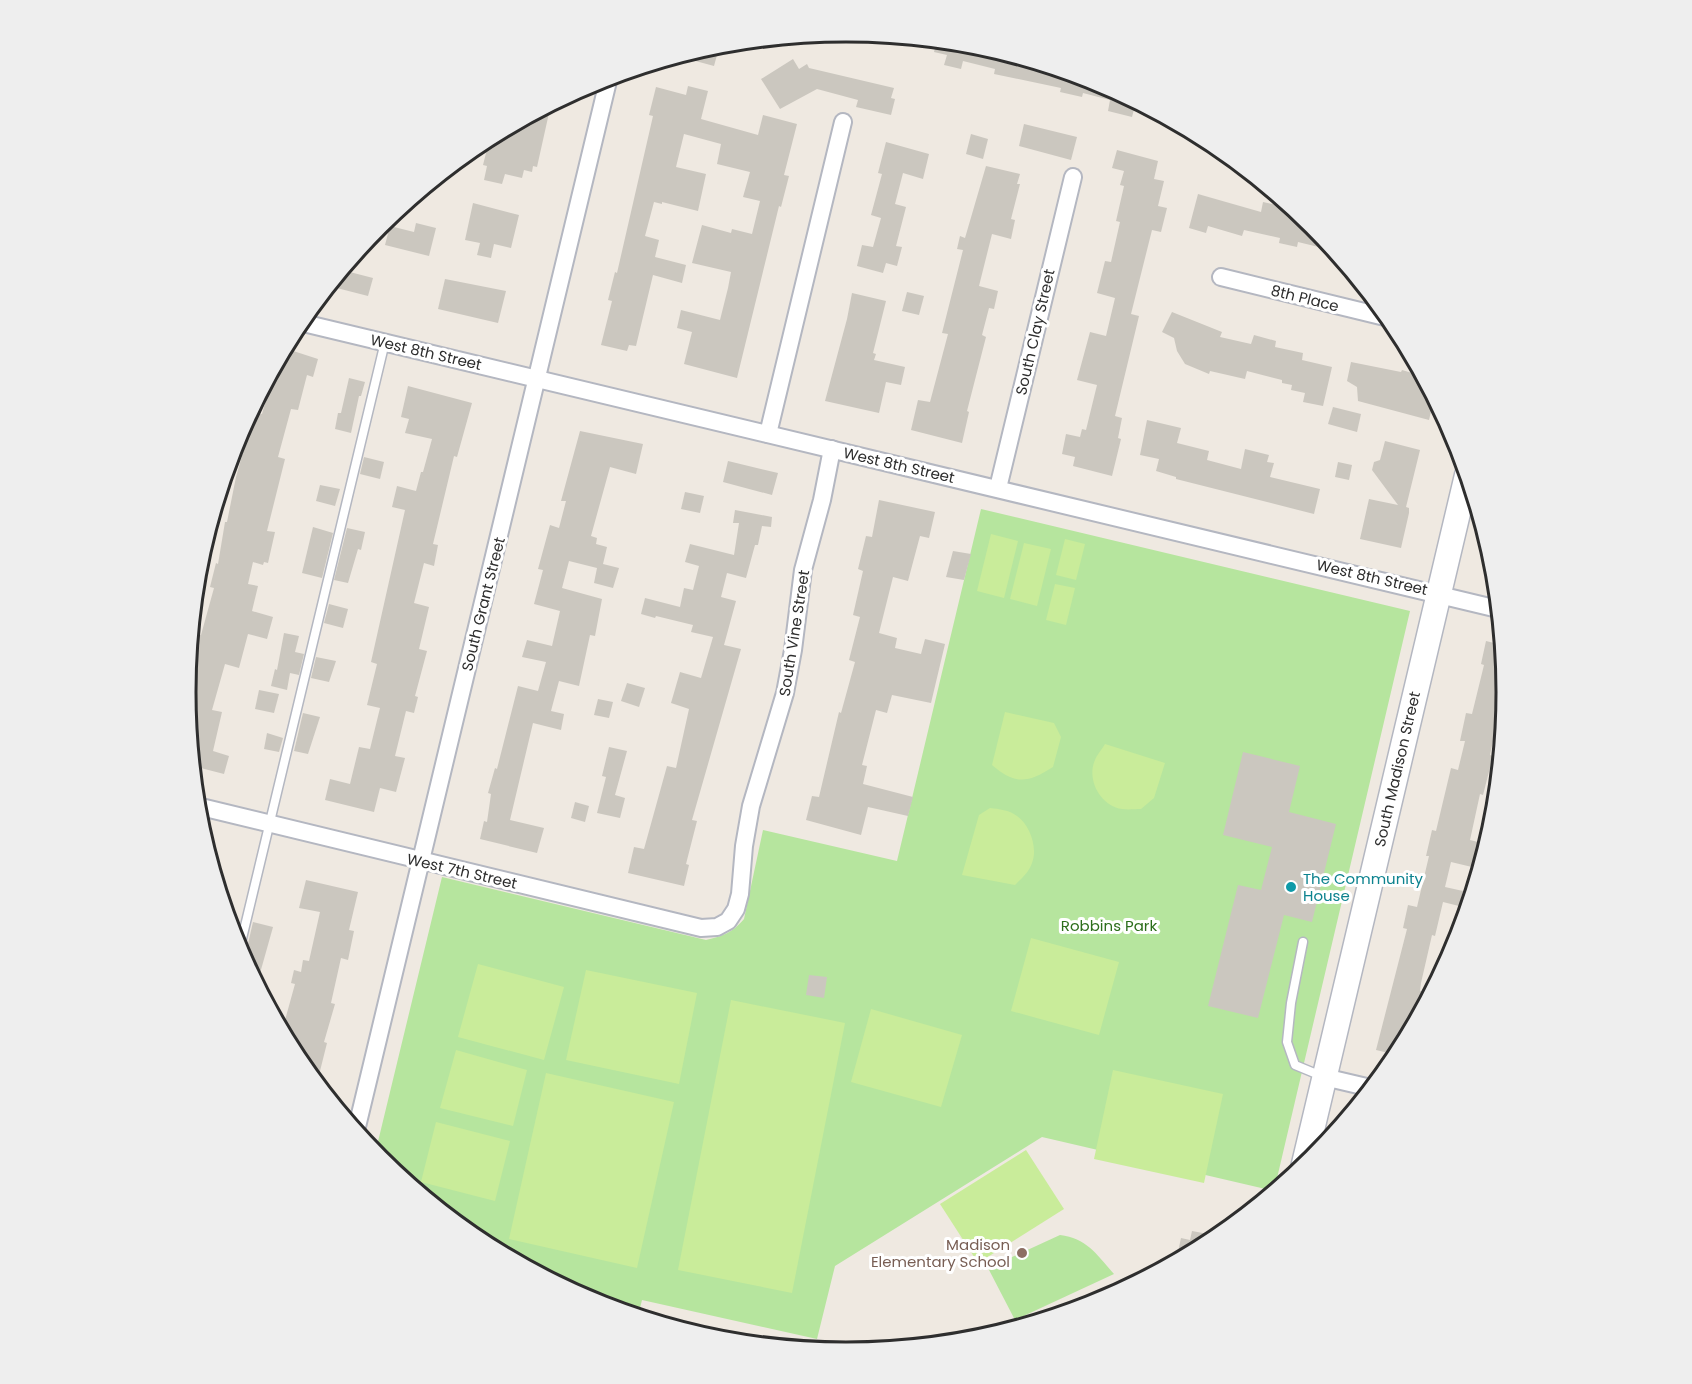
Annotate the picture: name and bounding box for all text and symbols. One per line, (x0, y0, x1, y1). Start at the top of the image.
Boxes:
street label: South Clay Street (1010, 267, 1060, 397)
street label: 8th Place (1269, 279, 1341, 317)
street label: West 8th Street (368, 329, 484, 375)
street label: West 8th Street (841, 442, 957, 488)
street label: South Grant Street (456, 535, 510, 673)
street label: West 8th Street (1314, 554, 1430, 600)
street label: South Vine Street (774, 568, 814, 698)
street label: South Madison Street (1369, 689, 1425, 849)
street label: West 7th Street (405, 848, 519, 894)
place label: The Community House (1303, 868, 1423, 906)
marker: The Community House (1284, 880, 1298, 894)
park label: Robbins Park (1061, 915, 1157, 936)
place label: Madison Elementary School (871, 1234, 1010, 1272)
marker: Madison Elementary School (1015, 1246, 1029, 1260)

